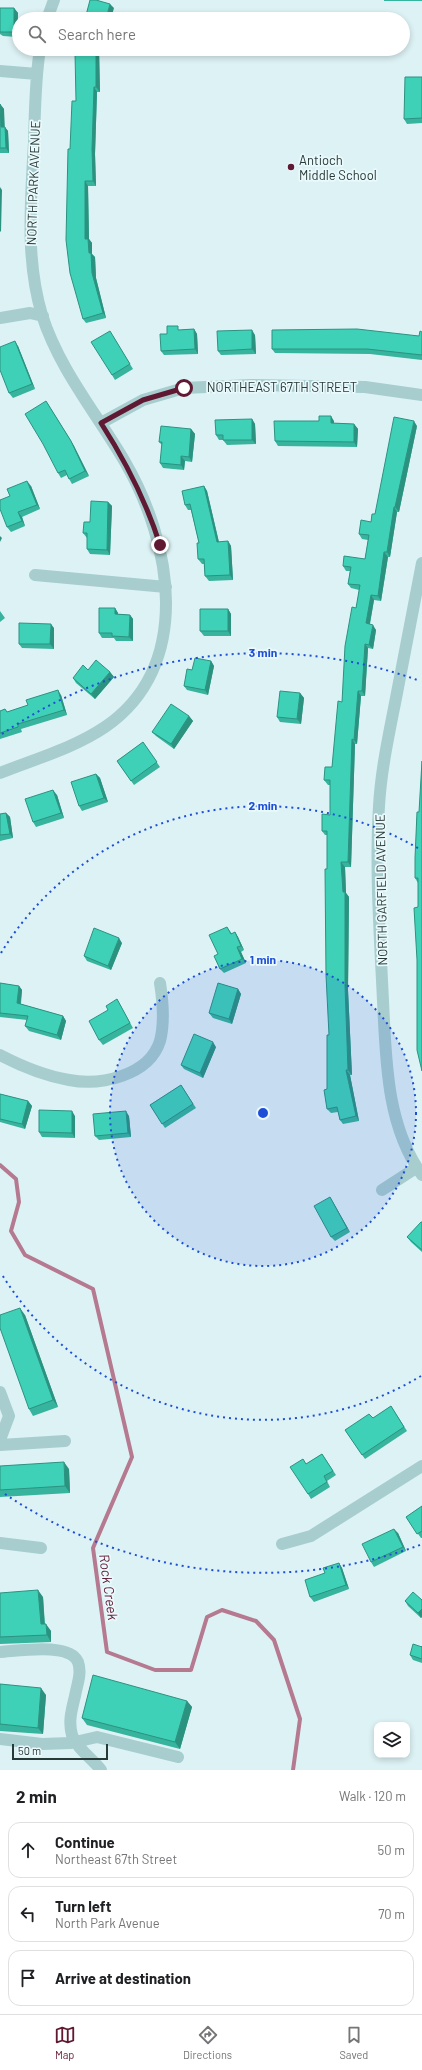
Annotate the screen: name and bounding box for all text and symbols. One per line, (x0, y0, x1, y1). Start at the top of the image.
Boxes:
search box (12, 12, 410, 56)
icon: search (26, 23, 48, 45)
text: Search here (58, 25, 136, 43)
street label: NORTH PARK AVENUE (23, 120, 43, 246)
place label: Antioch Middle School (299, 152, 377, 183)
marker: Antioch Middle School (286, 162, 296, 172)
route start (175, 379, 193, 397)
street label: NORTHEAST 67TH STREET (207, 379, 357, 395)
route end (151, 536, 169, 554)
text: 3 min (249, 645, 277, 659)
text: 2 min (249, 798, 277, 812)
street label: NORTH GARFIELD AVENUE (372, 814, 390, 966)
text: 1 min (250, 952, 276, 966)
centre of rings (256, 1106, 270, 1120)
water label: Rock Creek (96, 1553, 122, 1621)
map controls (374, 1722, 410, 1758)
button: layers (374, 1722, 410, 1758)
scale bar (12, 1742, 108, 1761)
text: 50 m (18, 1744, 41, 1757)
text: 2 min (16, 1786, 57, 1806)
text: Walk · 120 m (339, 1788, 406, 1804)
text: Continue (55, 1833, 115, 1851)
icon: ahead (17, 1839, 39, 1861)
text: 50 m (378, 1842, 405, 1858)
text: Northeast 67th Street (55, 1851, 177, 1867)
text: Turn left (55, 1897, 111, 1915)
icon: left (17, 1903, 39, 1925)
text: 70 m (378, 1906, 405, 1922)
text: North Park Avenue (55, 1915, 160, 1931)
icon: arrive (17, 1967, 39, 1989)
text: Arrive at destination (55, 1969, 191, 1987)
tab: Map (54, 2024, 76, 2061)
tab: Directions (183, 2024, 232, 2061)
tab: Saved (339, 2024, 368, 2061)

